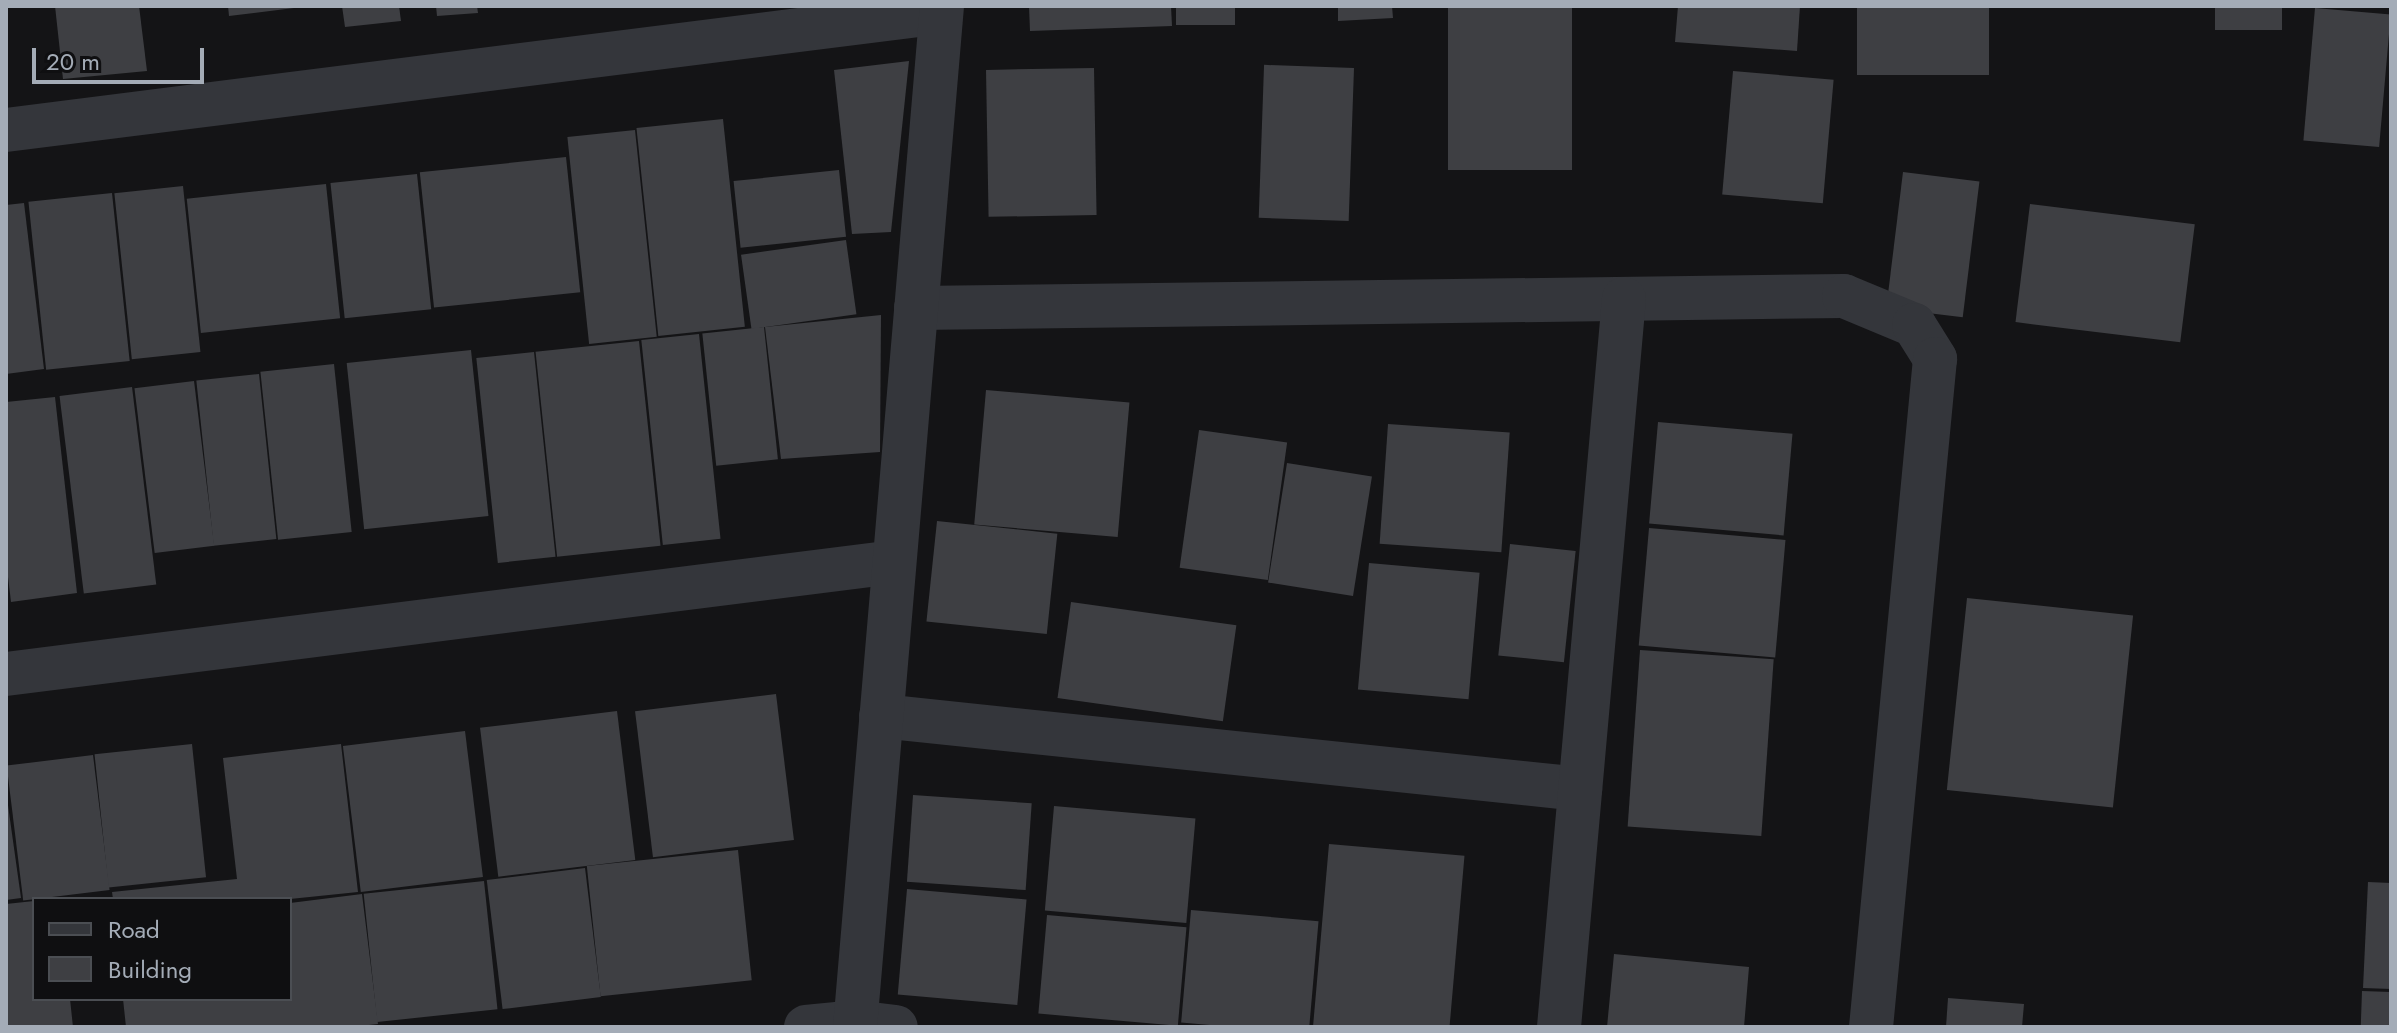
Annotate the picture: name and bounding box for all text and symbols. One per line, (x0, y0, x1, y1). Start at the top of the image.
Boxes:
scale bar (36, 32, 208, 82)
text: 20 m (46, 44, 100, 79)
legend (32, 897, 292, 1001)
text: Road (108, 912, 160, 947)
text: Building (108, 952, 192, 987)

